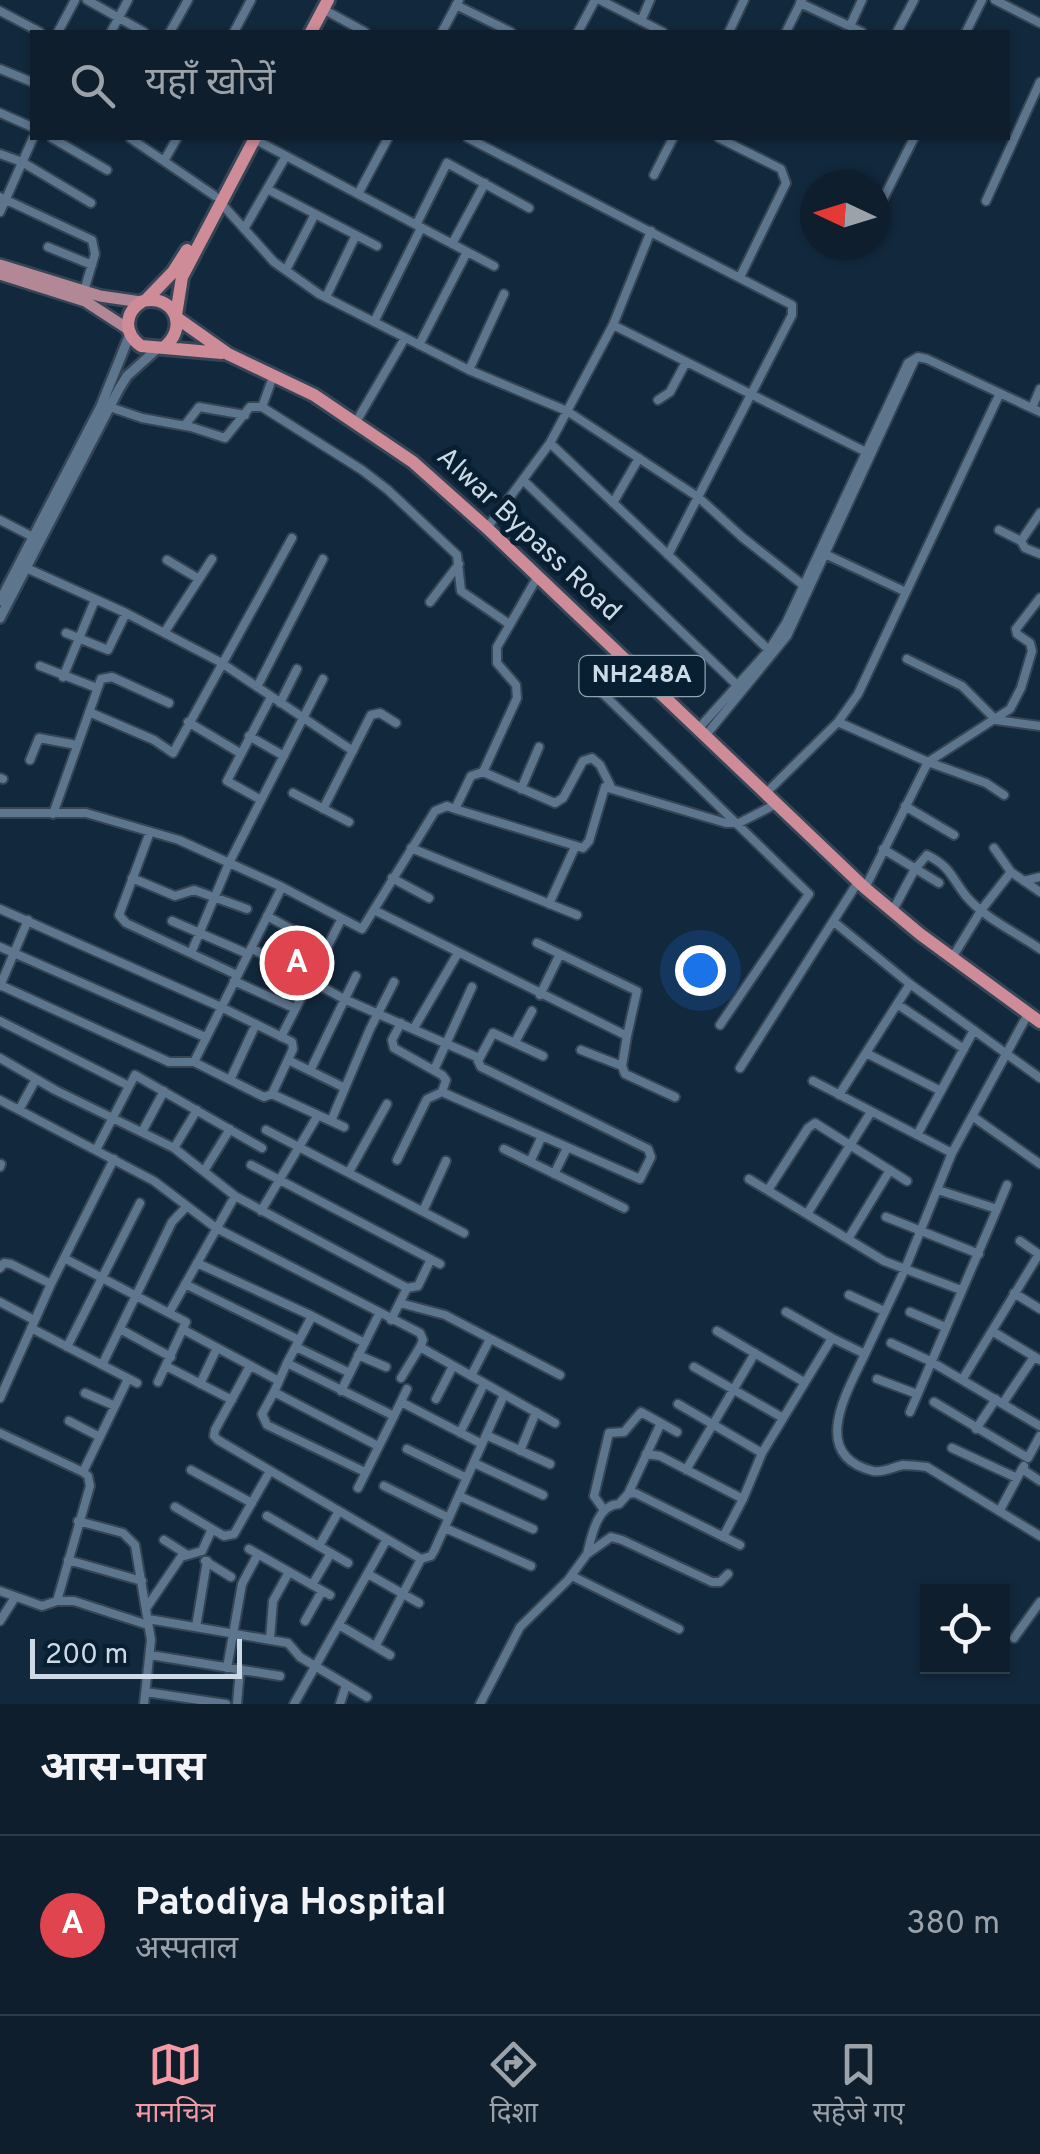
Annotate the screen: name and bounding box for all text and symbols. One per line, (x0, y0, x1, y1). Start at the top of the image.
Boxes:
search box (30, 30, 1010, 140)
icon: search (65, 58, 120, 113)
text: यहाँ खोजें (145, 60, 275, 109)
north arrow (800, 170, 890, 260)
street label: Alwar Bypass Road (428, 440, 628, 630)
road number: NH248A (580, 656, 704, 696)
pin: A (264, 926, 330, 1000)
your location (675, 945, 726, 996)
map controls (920, 1584, 1010, 1674)
button: locate (920, 1584, 1010, 1674)
scale bar (30, 1634, 242, 1678)
text: 200 m (45, 1638, 128, 1674)
text: आस-पास (40, 1743, 206, 1796)
text: Patodiya Hospital (135, 1880, 446, 1929)
text: A (61, 1905, 84, 1945)
text: 380 m (906, 1905, 1000, 1945)
text: अस्पताल (135, 1930, 238, 1970)
tab: मानचित्र (135, 2037, 215, 2133)
tab: दिशा (486, 2037, 541, 2133)
tab: सहेजे गए (812, 2037, 905, 2133)

